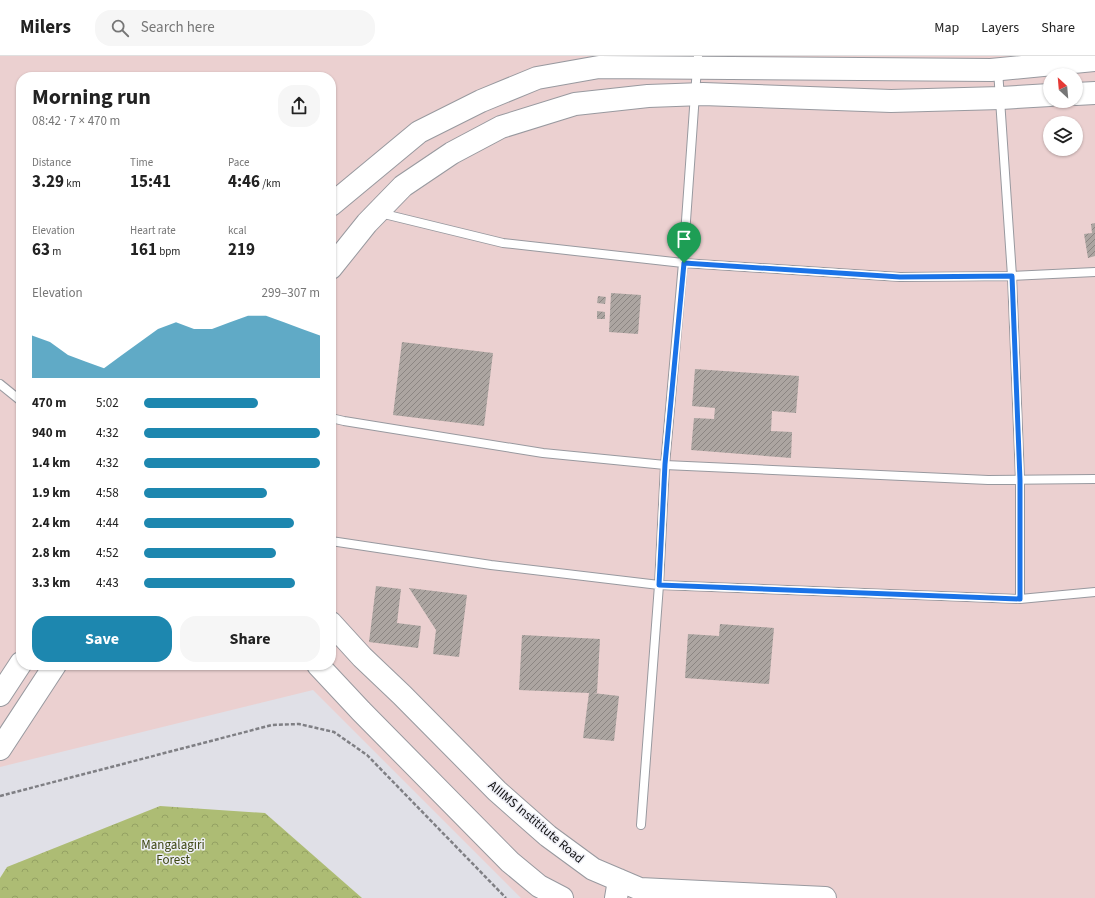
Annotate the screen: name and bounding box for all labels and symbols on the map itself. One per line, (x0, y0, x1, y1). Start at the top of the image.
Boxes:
north arrow (1043, 68, 1083, 108)
pin (667, 222, 701, 263)
street label: AIIIMS Instititute Road (484, 777, 588, 867)
park label: Mangalagiri Forest (141, 836, 205, 869)

